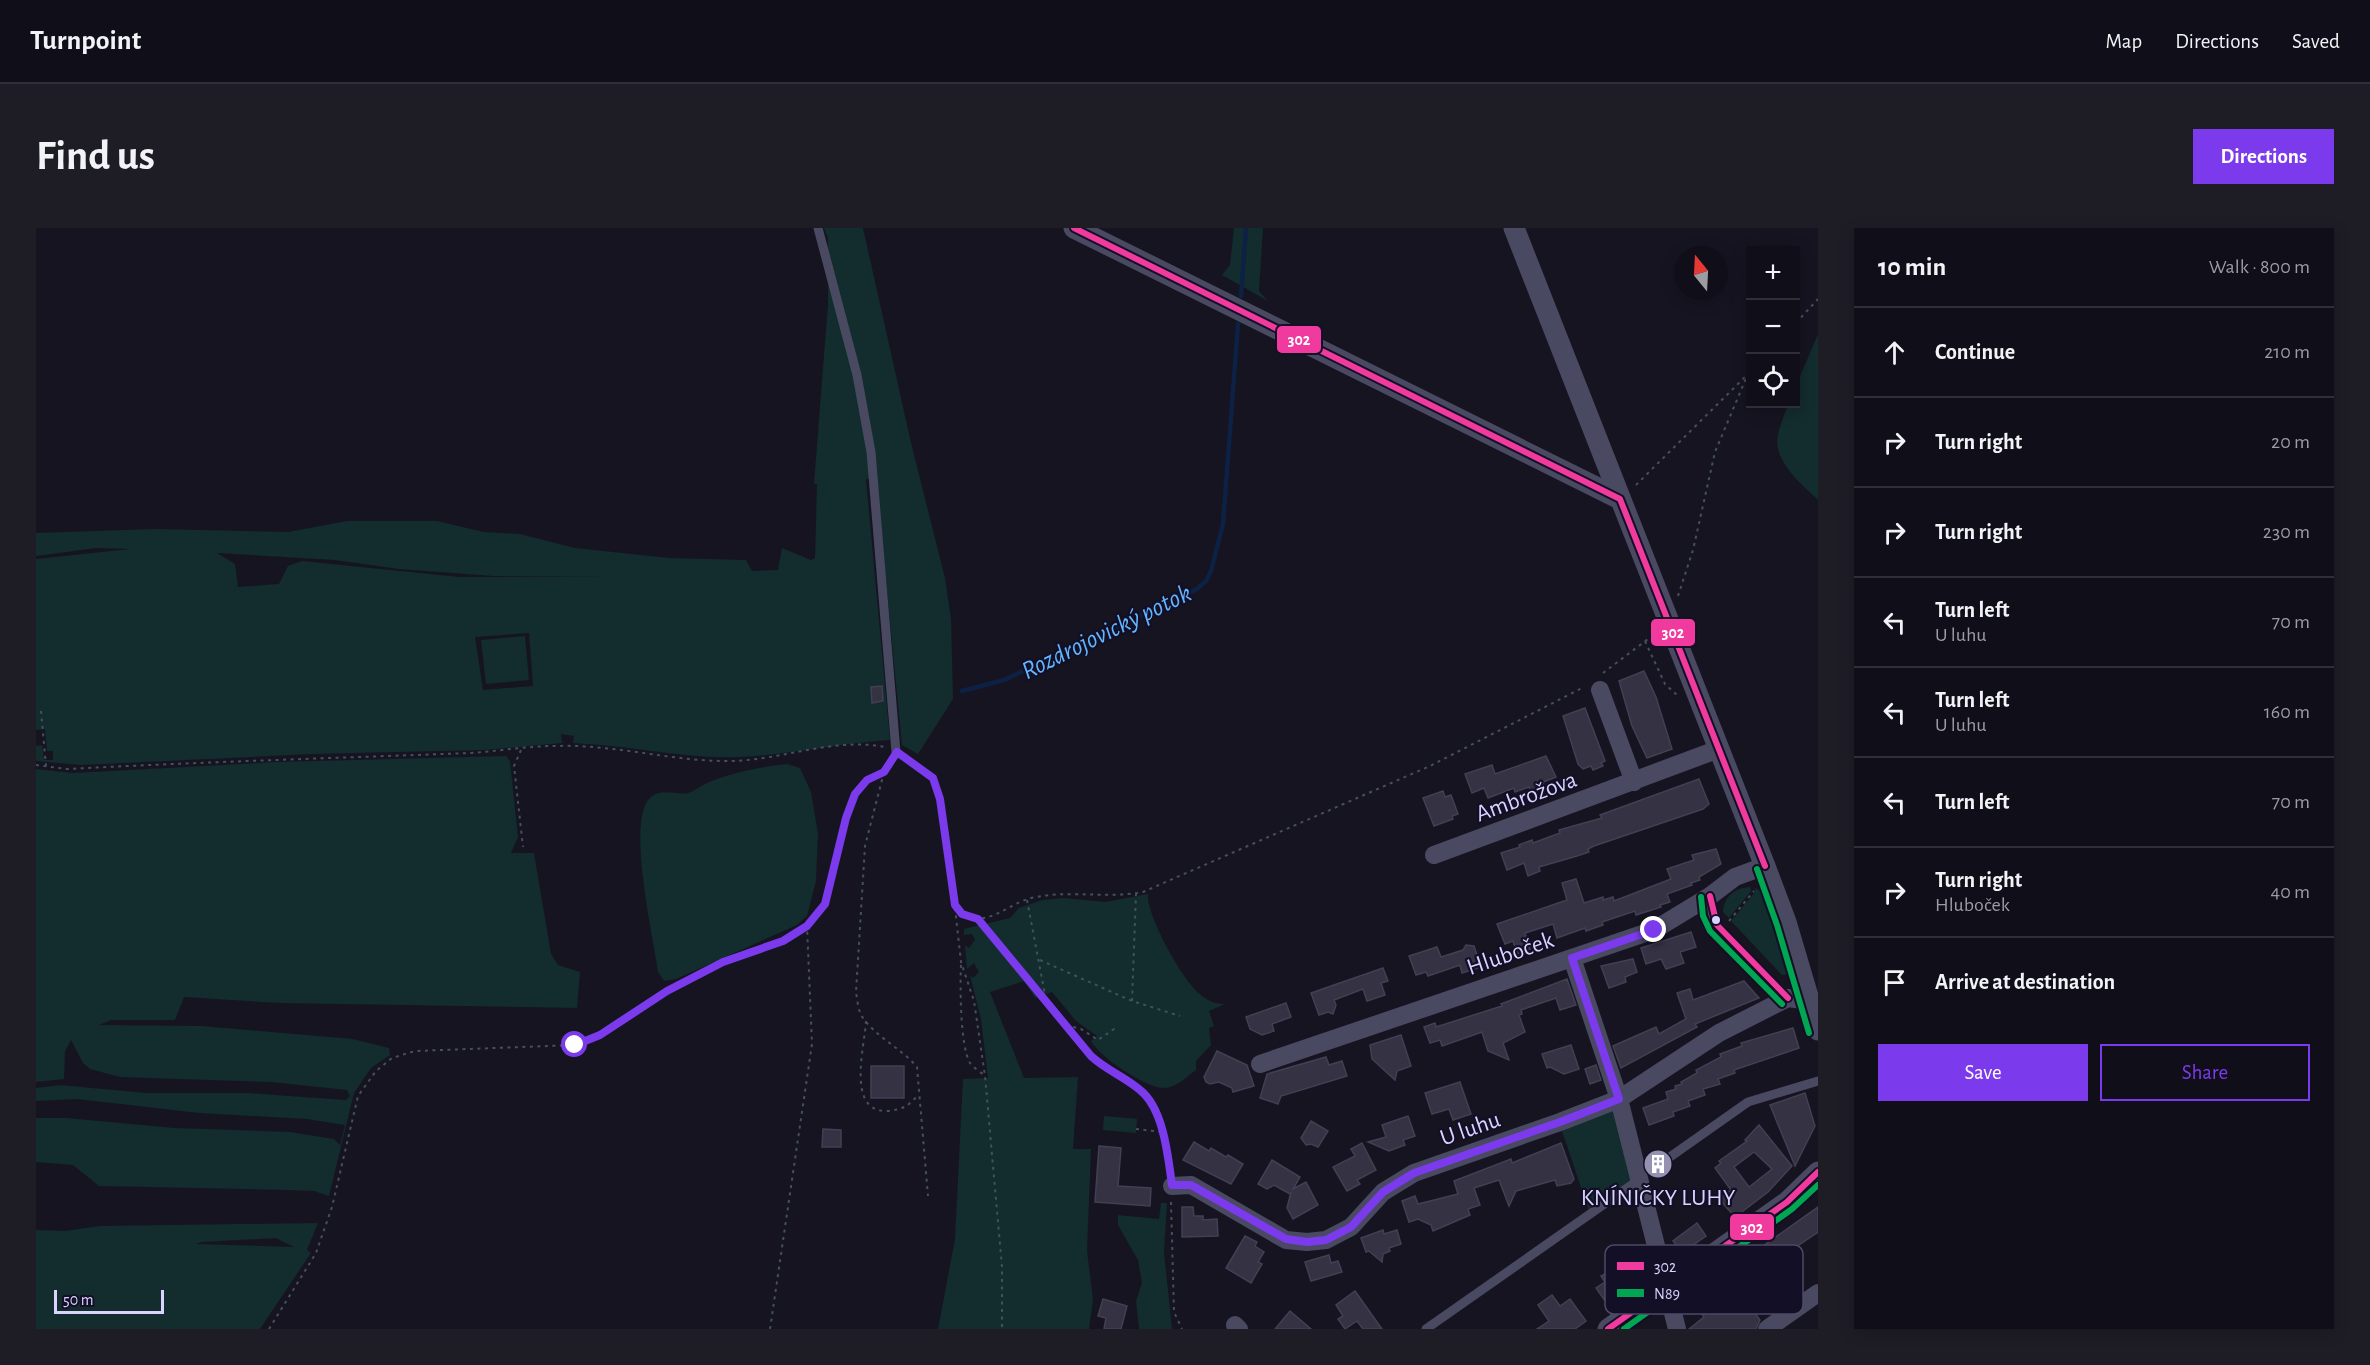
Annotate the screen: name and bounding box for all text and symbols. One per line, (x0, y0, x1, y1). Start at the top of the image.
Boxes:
text: Turnpoint (30, 27, 141, 55)
text: Map (2106, 31, 2142, 52)
text: Directions (2175, 31, 2259, 52)
text: Saved (2292, 31, 2340, 52)
button: Directions (2193, 129, 2334, 184)
text: Find us (36, 135, 155, 177)
north arrow (1674, 246, 1728, 300)
map controls (1746, 246, 1800, 408)
button: + (1746, 246, 1800, 300)
text: 10 min (1878, 254, 1946, 280)
text: Walk · 800 m (2209, 257, 2310, 277)
button: − (1746, 300, 1800, 354)
line badge: 302 (1276, 325, 1322, 354)
text: 302 (1288, 332, 1311, 348)
icon: ahead (1878, 336, 1911, 369)
text: Continue (1935, 341, 2015, 363)
text: 210 m (2264, 342, 2310, 362)
button: locate (1746, 354, 1800, 408)
icon: right (1878, 426, 1911, 459)
text: Turn right (1935, 431, 2022, 453)
text: 20 m (2271, 432, 2310, 452)
icon: right (1878, 516, 1911, 549)
text: Turn right (1935, 521, 2022, 543)
text: 230 m (2263, 522, 2310, 542)
water label: Rozdrojovický potok (1017, 580, 1195, 684)
text: Turn left (1935, 599, 2009, 621)
icon: left (1878, 606, 1911, 639)
text: 70 m (2272, 612, 2310, 632)
line badge: 302 (1650, 618, 1696, 647)
text: 302 (1662, 625, 1685, 641)
text: U luhu (1935, 625, 1987, 645)
text: Turn left (1935, 689, 2009, 711)
icon: left (1878, 696, 1911, 729)
text: 160 m (2264, 702, 2310, 722)
text: U luhu (1935, 715, 1987, 735)
street label: Ambrožova (1472, 768, 1580, 826)
icon: left (1878, 786, 1911, 819)
text: Turn left (1935, 791, 2009, 813)
text: 70 m (2272, 792, 2310, 812)
text: Turn right (1935, 869, 2022, 891)
icon: right (1878, 876, 1911, 909)
text: 40 m (2271, 882, 2310, 902)
text: Hluboček (1935, 895, 2010, 915)
unlabelled marker (1710, 914, 1722, 926)
route end (1640, 916, 1666, 942)
street label: Hluboček (1464, 928, 1557, 980)
icon: arrive (1878, 966, 1911, 999)
text: Arrive at destination (1935, 971, 2115, 993)
route start (561, 1031, 587, 1057)
button: Save (1878, 1044, 2088, 1101)
button: Share (2100, 1044, 2310, 1101)
street label: U luhu (1437, 1108, 1503, 1150)
building icon: KNÍNIČKY LUHY (1642, 1148, 1674, 1180)
place label: KNÍNIČKY LUHY (1581, 1184, 1736, 1210)
line badge: 302 (1729, 1213, 1775, 1241)
text: 302 (1741, 1220, 1764, 1236)
legend (1605, 1245, 1803, 1314)
text: 302 (1654, 1259, 1676, 1275)
text: N89 (1654, 1286, 1680, 1302)
scale bar (54, 1287, 164, 1314)
text: 50 m (63, 1292, 94, 1308)

